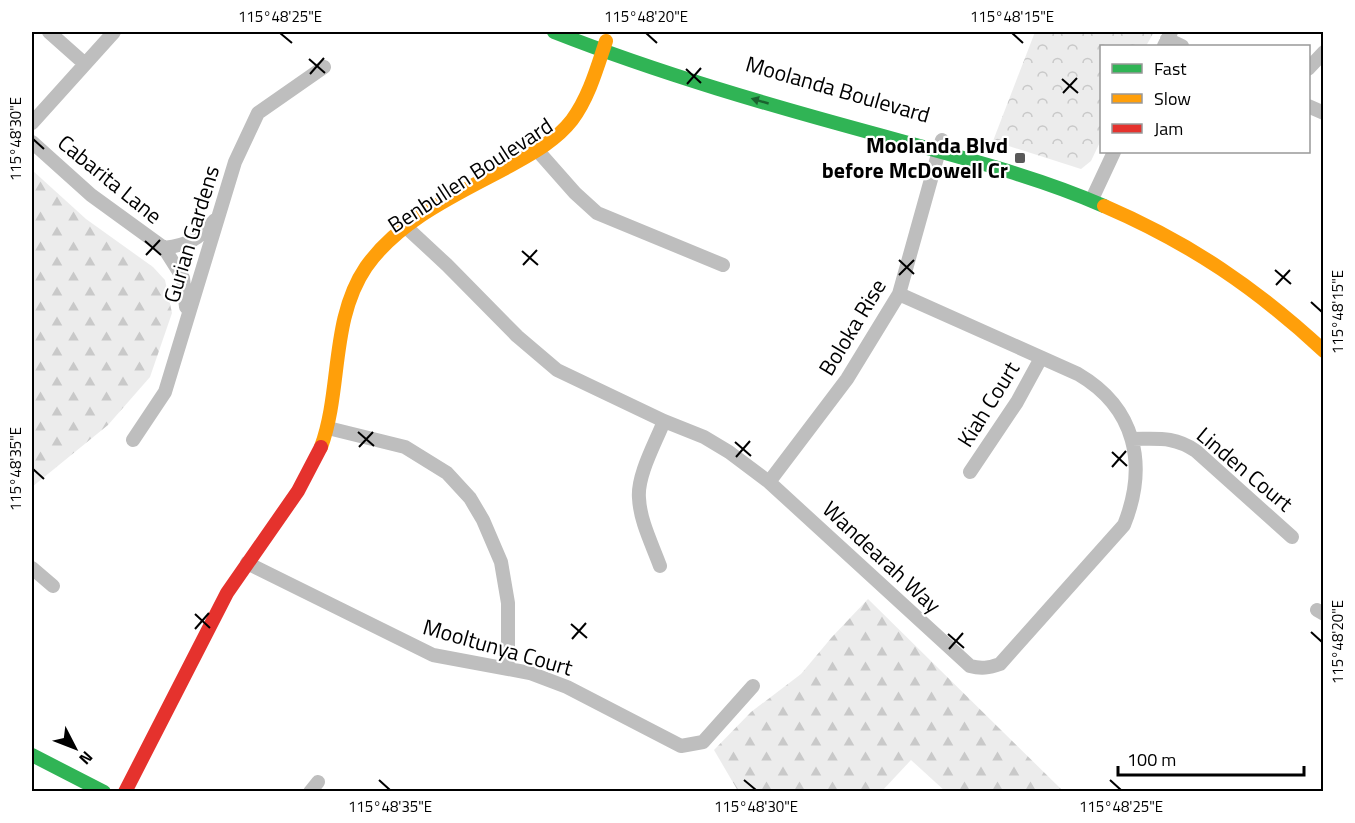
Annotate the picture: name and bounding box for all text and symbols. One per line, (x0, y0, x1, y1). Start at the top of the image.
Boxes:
text: 115°48'25"E (238, 5, 322, 28)
text: 115°48'20"E (604, 5, 688, 28)
text: 115°48'15"E (970, 5, 1054, 28)
legend (1100, 45, 1310, 153)
street label: Moolanda Boulevard (742, 46, 934, 132)
text: Fast (1154, 55, 1187, 82)
text: Slow (1154, 85, 1191, 112)
one-way arrow (751, 96, 769, 105)
text: 115°48'30"E (4, 97, 27, 181)
street label: Benbullen Boulevard (381, 109, 559, 241)
text: Jam (1154, 115, 1183, 142)
street label: Cabarita Lane (50, 126, 170, 232)
place label: Moolanda Blvd before McDowell Cr (822, 128, 1008, 187)
marker: Moolanda Blvd before McDowell Cr (1013, 151, 1027, 165)
street label: Gurian Gardens (154, 161, 228, 307)
text: 115°48'15"E (1326, 270, 1349, 354)
street label: Boloka Rise (810, 272, 894, 382)
street label: Kiah Court (948, 354, 1028, 453)
street label: Linden Court (1189, 418, 1301, 520)
text: 115°48'35"E (4, 427, 27, 511)
street label: Wandearah Way (815, 493, 949, 621)
text: 115°48'20"E (1326, 600, 1349, 684)
street label: Mooltunya Court (419, 609, 577, 685)
north arrow (45, 718, 105, 778)
scale bar (1118, 739, 1304, 777)
text: N (74, 746, 99, 770)
text: 100 m (1127, 746, 1176, 773)
text: 115°48'35"E (348, 795, 432, 818)
text: 115°48'30"E (714, 795, 798, 818)
text: 115°48'25"E (1079, 795, 1163, 818)

